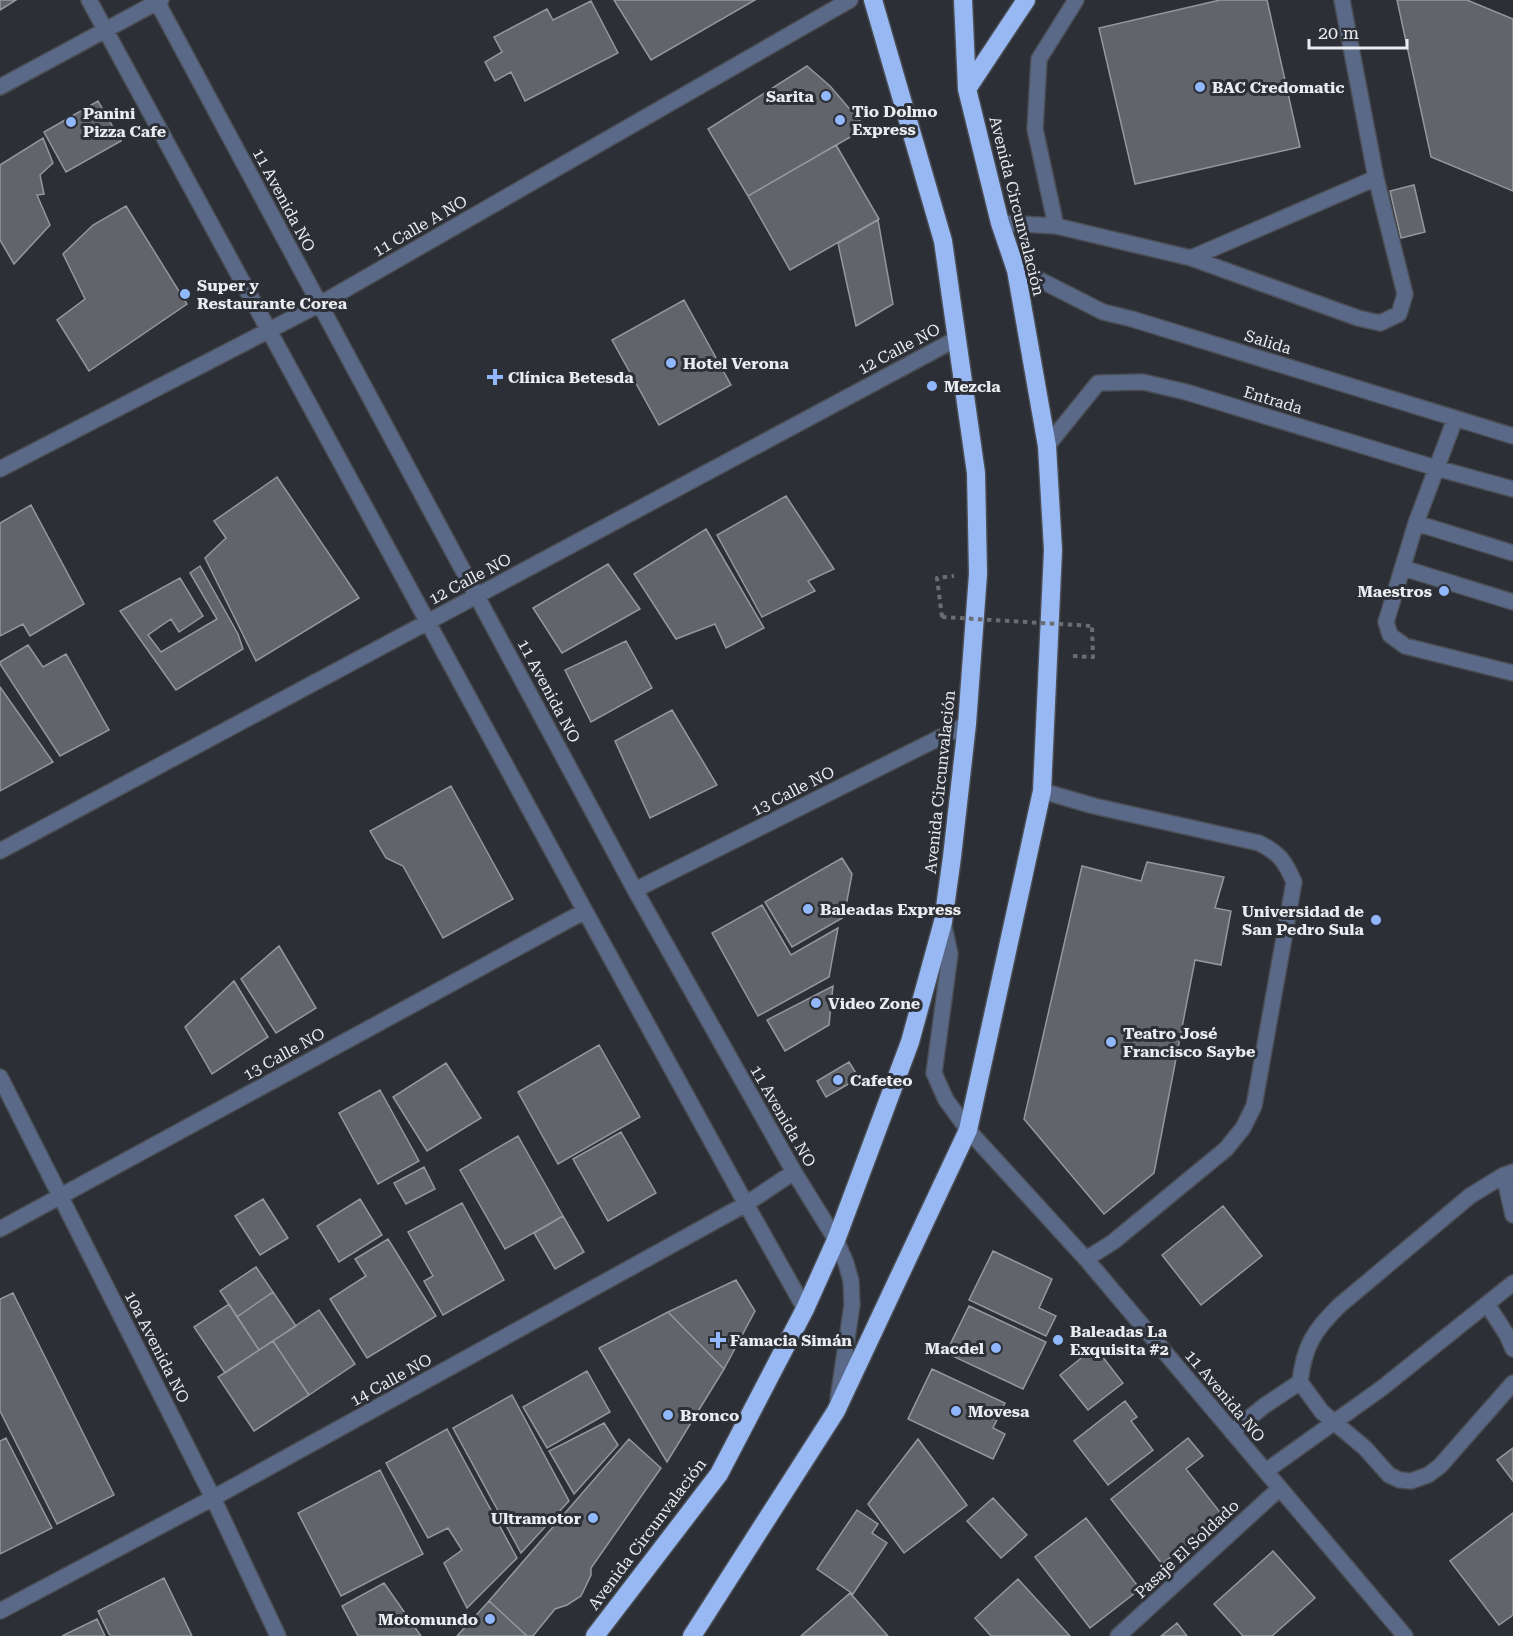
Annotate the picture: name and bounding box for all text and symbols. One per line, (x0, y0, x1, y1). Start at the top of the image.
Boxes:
scale bar (1309, 12, 1406, 50)
text: 20 m (1318, 22, 1359, 43)
place label: BAC Credomatic (1212, 78, 1344, 97)
marker: BAC Credomatic (1193, 80, 1207, 94)
place label: Sarita (766, 87, 815, 106)
marker: Sarita (819, 89, 833, 103)
place label: Tio Dolmo Express (852, 102, 938, 139)
place label: Panini Pizza Cafe (83, 104, 166, 141)
marker: Tio Dolmo Express (833, 113, 847, 127)
street label: Avenida Circunvalación (985, 114, 1049, 298)
marker: Panini Pizza Cafe (64, 115, 78, 129)
street label: 11 Avenida NO (249, 145, 319, 255)
street label: 11 Calle A NO (370, 191, 470, 261)
place label: Super y Restaurante Corea (197, 276, 348, 313)
marker: Super y Restaurante Corea (178, 287, 192, 301)
street label: 12 Calle NO (855, 319, 943, 379)
street label: Salida (1242, 326, 1294, 358)
place label: Hotel Verona (683, 354, 789, 373)
marker: Hotel Verona (664, 356, 678, 370)
marker: Clínica Betesda (486, 368, 504, 386)
place label: Clínica Betesda (508, 368, 634, 387)
place label: Mezcla (944, 377, 1001, 396)
marker: Mezcla (925, 379, 939, 393)
street label: Entrada (1241, 382, 1305, 418)
street label: 12 Calle NO (426, 549, 514, 609)
place label: Maestros (1357, 582, 1432, 601)
marker: Maestros (1437, 584, 1451, 598)
street label: 11 Avenida NO (514, 636, 584, 746)
street label: Avenida Circunvalación (921, 689, 959, 875)
street label: 13 Calle NO (748, 762, 838, 820)
place label: Baleadas Express (820, 900, 961, 919)
marker: Baleadas Express (801, 902, 815, 916)
place label: Universidad de San Pedro Sula (1242, 902, 1365, 939)
marker: Universidad de San Pedro Sula (1369, 913, 1383, 927)
place label: Video Zone (828, 994, 920, 1013)
marker: Video Zone (809, 996, 823, 1010)
street label: 13 Calle NO (240, 1024, 328, 1084)
place label: Teatro José Francisco Saybe (1123, 1024, 1255, 1061)
marker: Teatro José Francisco Saybe (1104, 1035, 1118, 1049)
street label: 11 Avenida NO (746, 1062, 820, 1170)
place label: Cafeteo (850, 1071, 913, 1090)
marker: Cafeteo (831, 1073, 845, 1087)
street label: 10a Avenida NO (121, 1288, 193, 1406)
place label: Baleadas La Exquisita #2 (1070, 1322, 1169, 1359)
place label: Famacia Simán (730, 1331, 852, 1350)
marker: Famacia Simán (711, 1333, 725, 1347)
marker: Baleadas La Exquisita #2 (1051, 1333, 1065, 1347)
place label: Macdel (925, 1339, 985, 1358)
marker: Macdel (989, 1341, 1003, 1355)
street label: 11 Avenida NO (1181, 1346, 1269, 1446)
street label: 14 Calle NO (347, 1350, 435, 1410)
place label: Movesa (968, 1402, 1030, 1421)
marker: Movesa (949, 1404, 963, 1418)
place label: Bronco (680, 1406, 739, 1425)
marker: Bronco (661, 1408, 675, 1422)
street label: Avenida Circunvalación (584, 1455, 710, 1613)
street label: Pasaje El Soldado (1131, 1496, 1243, 1602)
place label: Ultramotor (491, 1509, 581, 1528)
marker: Ultramotor (586, 1511, 600, 1525)
place label: Motomundo (378, 1610, 478, 1629)
marker: Motomundo (483, 1612, 497, 1626)

